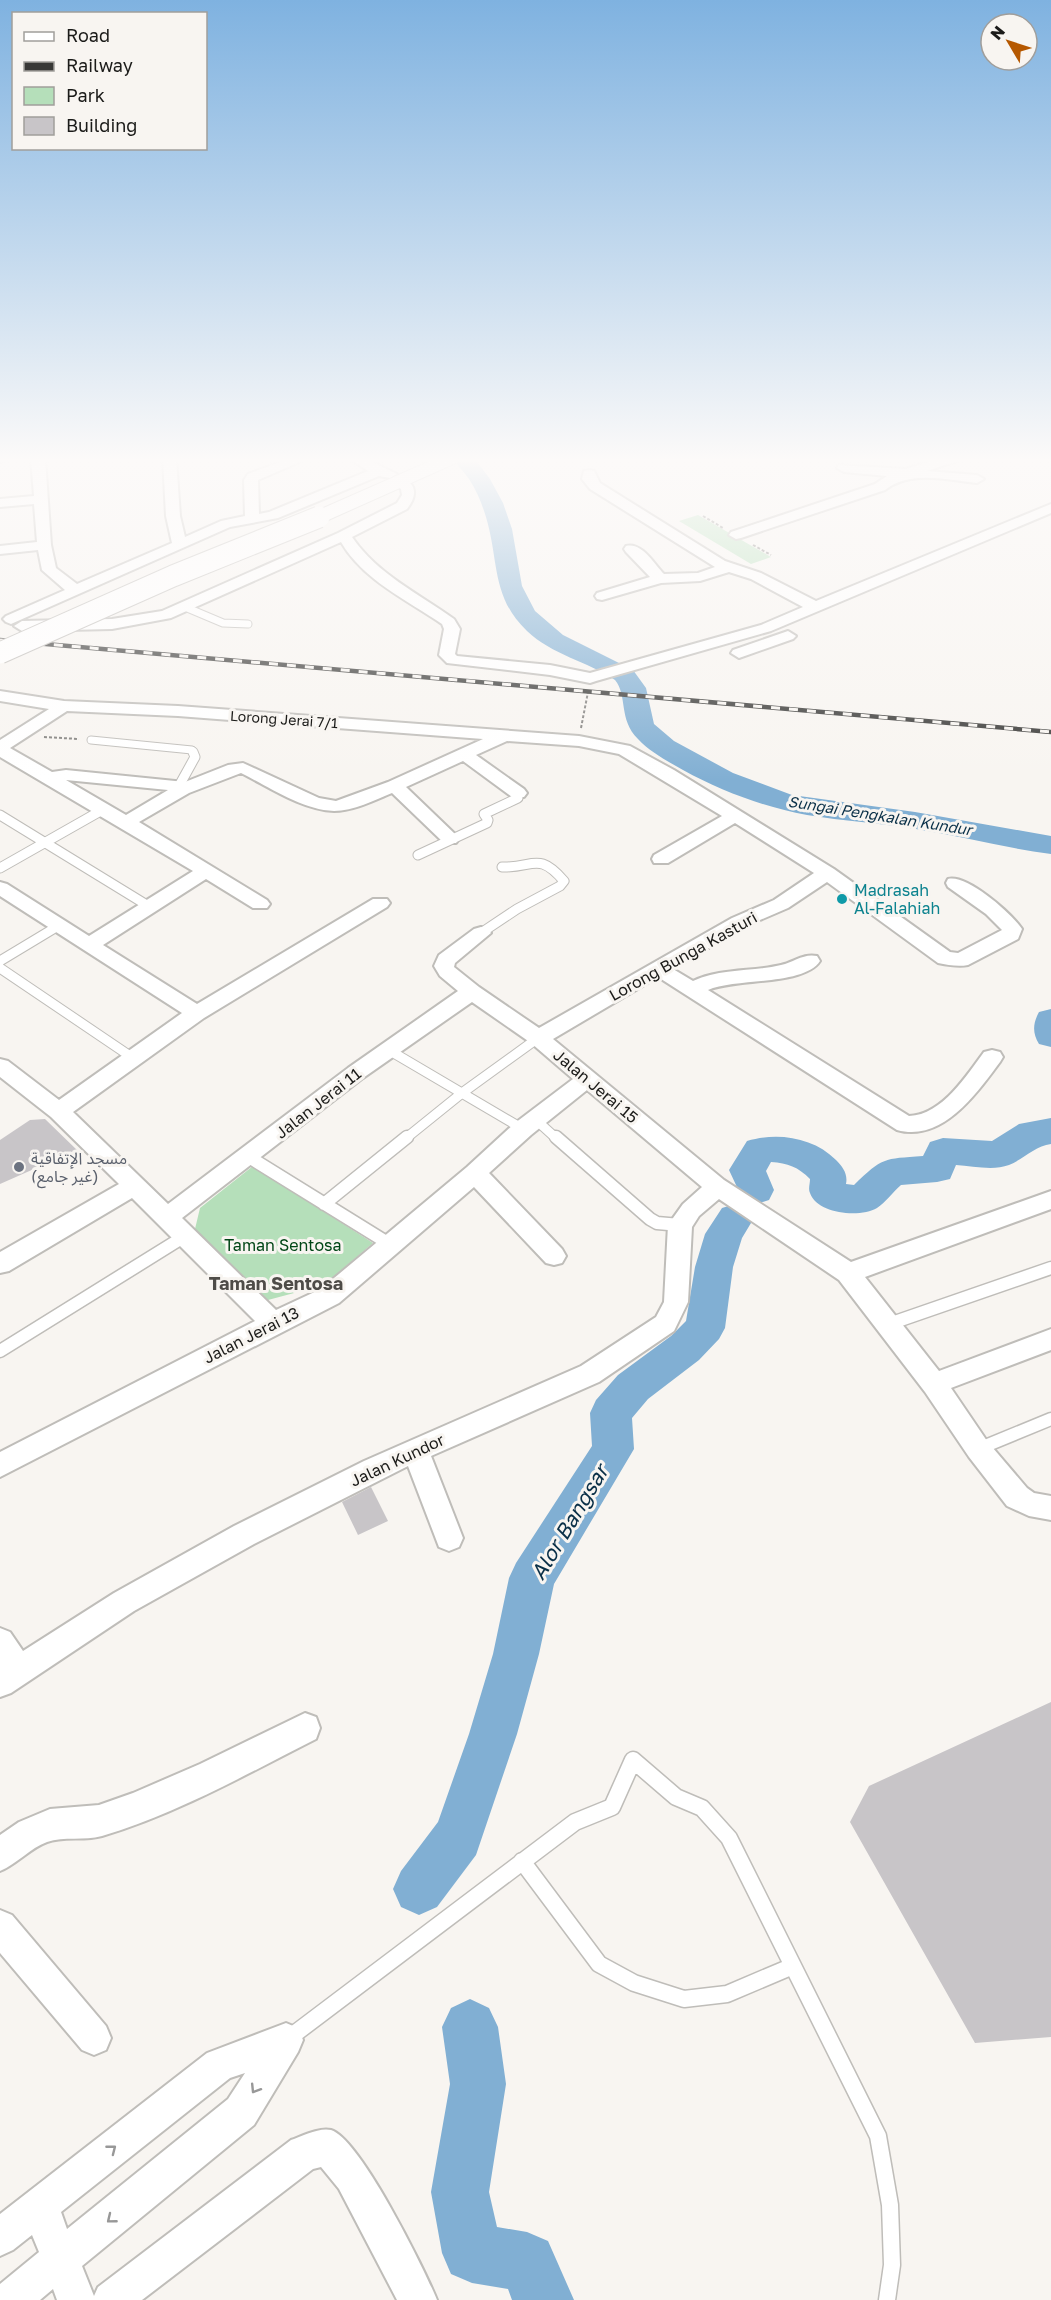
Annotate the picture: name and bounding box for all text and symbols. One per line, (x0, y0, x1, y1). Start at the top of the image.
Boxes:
legend (12, 12, 207, 150)
north arrow (979, 12, 1039, 72)
text: N (986, 22, 1009, 44)
text: Road (66, 24, 110, 46)
text: Railway (66, 54, 133, 76)
text: Park (66, 84, 105, 106)
text: Building (66, 114, 137, 136)
street label: Lorong Jerai 7/1 (230, 707, 339, 731)
water label: Sungai Pengkalan Kundur (787, 792, 975, 840)
place label: Madrasah Al-Falahiah (854, 880, 940, 918)
marker: Madrasah Al-Falahiah (835, 892, 849, 906)
street label: Lorong Bunga Kasturi (606, 907, 760, 1005)
street label: Jalan Jerai 15 (550, 1045, 642, 1127)
street label: Jalan Jerai 11 (271, 1063, 365, 1143)
place label: مسجد الإتفاقية (غير جامع) (31, 1148, 127, 1189)
marker: مسجد الإتفاقية (غير جامع) (12, 1160, 26, 1174)
park label: Taman Sentosa (224, 1235, 342, 1255)
district label: Taman Sentosa (209, 1272, 343, 1294)
street label: Jalan Jerai 13 (200, 1302, 302, 1368)
street label: Jalan Kundor (347, 1429, 447, 1491)
water label: Alor Bangsar (525, 1458, 615, 1584)
one-way arrow (251, 2083, 263, 2093)
one-way arrow (105, 2146, 116, 2157)
one-way arrow (107, 2212, 118, 2223)

